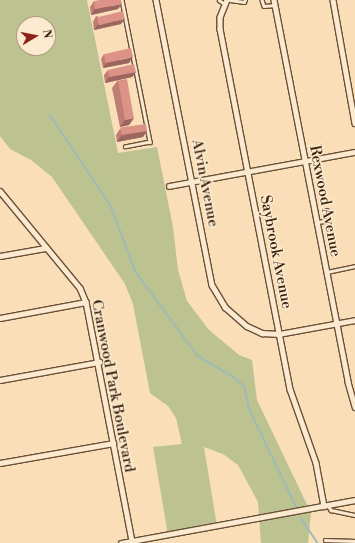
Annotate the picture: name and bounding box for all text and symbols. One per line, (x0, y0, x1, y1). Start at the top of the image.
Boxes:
north arrow (16, 16, 56, 56)
text: N (39, 29, 54, 40)
street label: Alvin Avenue (188, 138, 222, 228)
street label: Rexwood Avenue (305, 144, 345, 258)
street label: Saybrook Avenue (256, 194, 296, 310)
street label: Cranwood Park Boulevard (87, 298, 139, 474)

